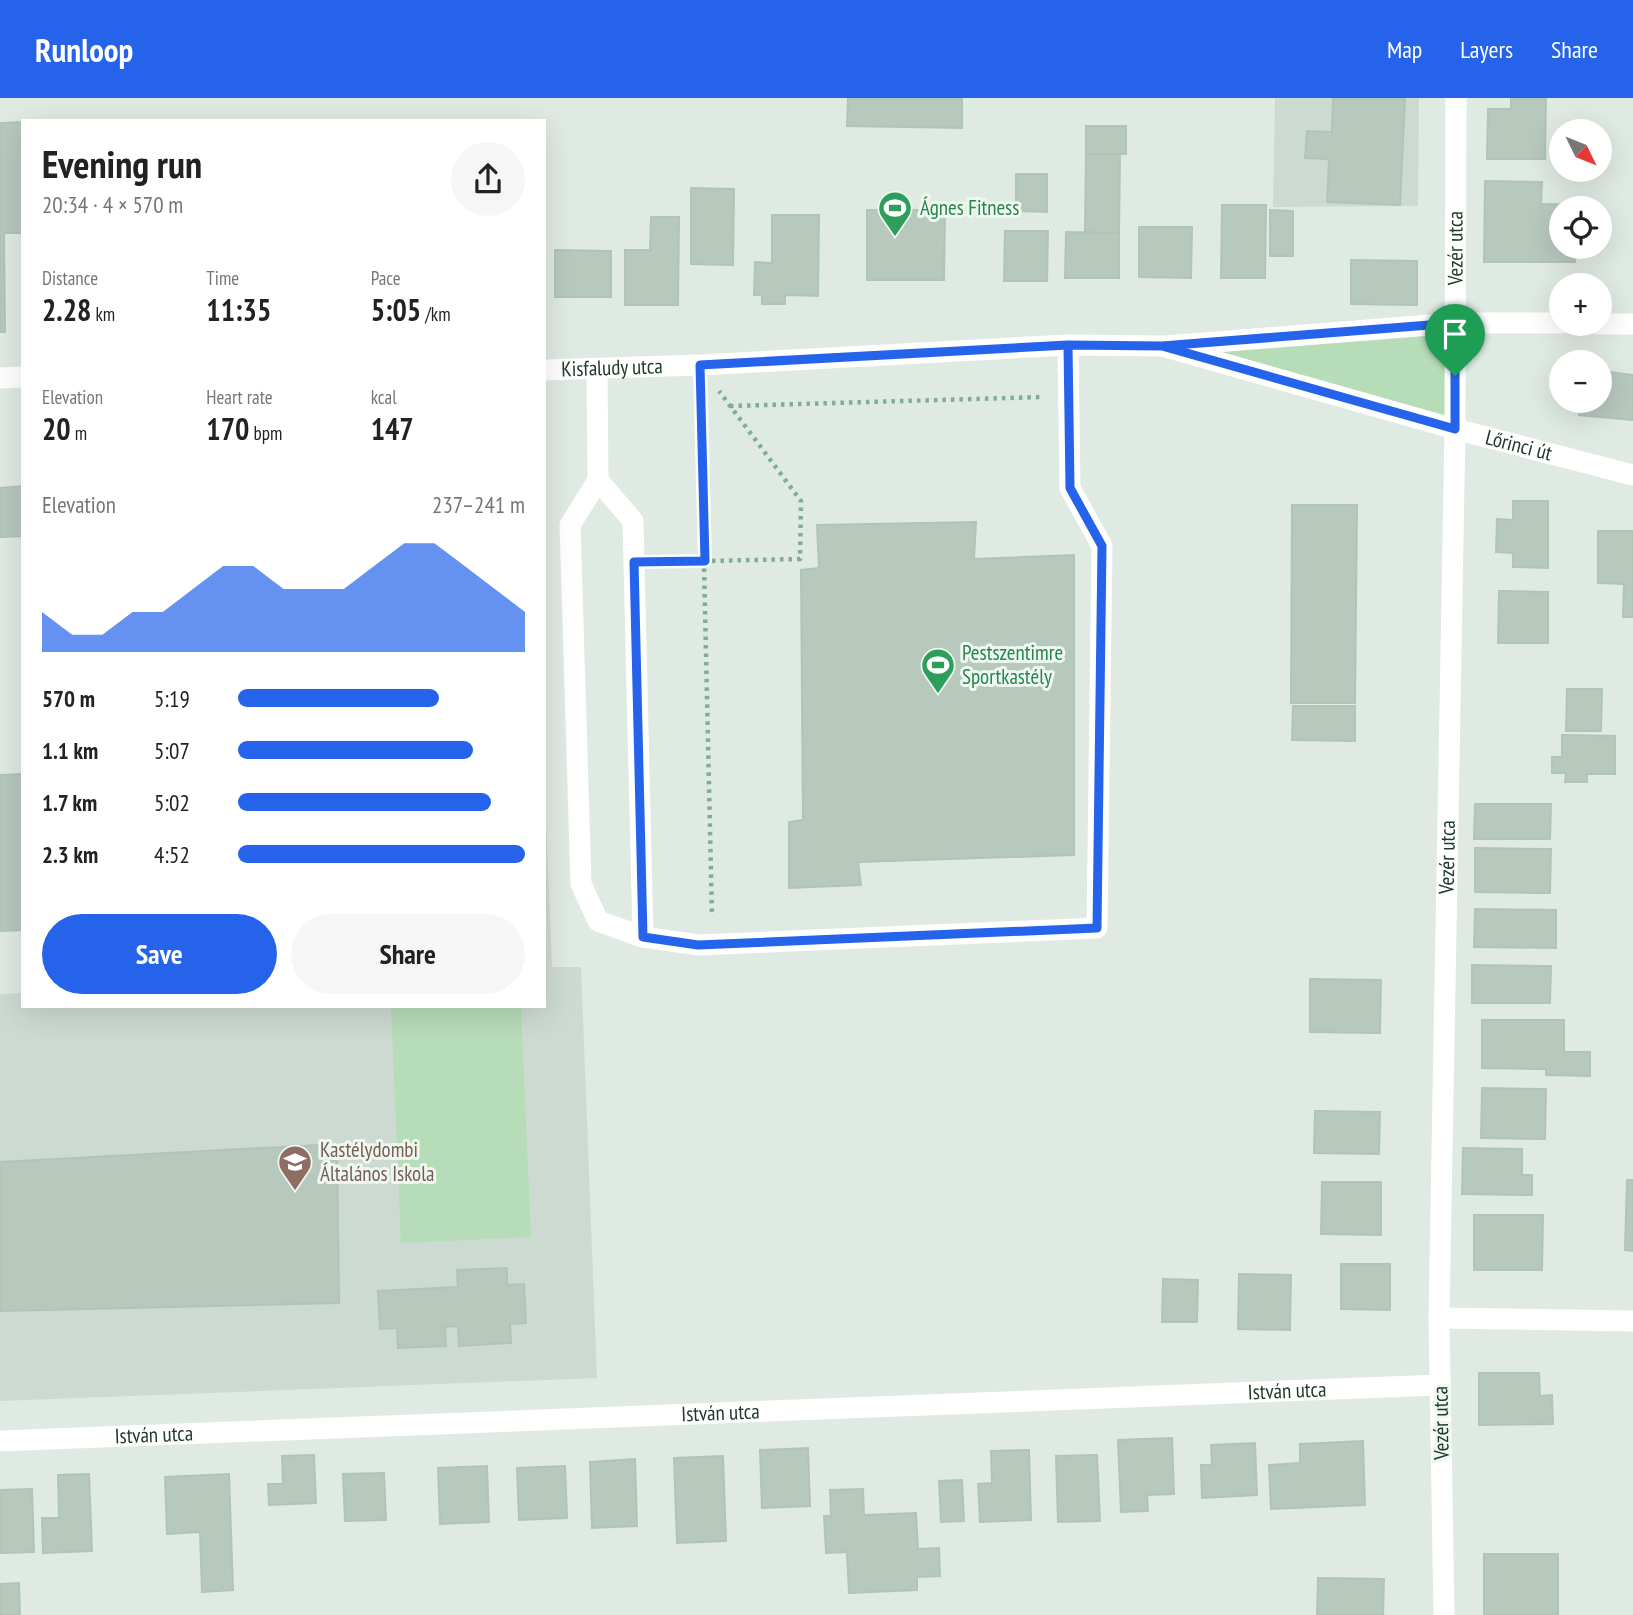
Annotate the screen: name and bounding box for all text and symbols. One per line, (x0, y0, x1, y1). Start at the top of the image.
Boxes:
text: Runloop (35, 28, 133, 71)
text: Map (1387, 34, 1422, 65)
text: Layers (1460, 34, 1513, 65)
text: Share (1551, 34, 1598, 65)
north arrow (1549, 119, 1612, 182)
map controls (1549, 119, 1612, 413)
text: Evening run (42, 139, 202, 188)
button: share (451, 142, 525, 216)
sports icon: Ágnes Fitness (876, 189, 914, 238)
text: 20:34 · 4 × 570 m (42, 190, 183, 219)
place label: Ágnes Fitness (920, 194, 1019, 221)
button: locate (1549, 196, 1612, 259)
street label: Vezér utca (1441, 211, 1469, 286)
text: Distance (42, 266, 98, 290)
text: Time (206, 266, 239, 290)
text: Pace (371, 266, 401, 290)
button: + (1549, 273, 1612, 336)
text: 2.28 (42, 290, 91, 329)
text: 11:35 (206, 290, 271, 329)
text: 5:05 (371, 290, 421, 329)
text: km (91, 302, 115, 326)
text: /km (421, 302, 451, 326)
pin (1425, 304, 1485, 376)
icon: arrive (1436, 315, 1474, 353)
button: − (1549, 350, 1612, 413)
street label: Kisfaludy utca (561, 352, 663, 382)
text: Elevation (42, 385, 103, 409)
text: Heart rate (206, 385, 273, 409)
text: kcal (371, 385, 397, 409)
text: 20 (42, 409, 71, 448)
text: 170 (206, 409, 249, 448)
text: 147 (371, 409, 414, 448)
text: m (71, 421, 87, 445)
text: bpm (249, 421, 282, 445)
street label: Lőrinci út (1483, 423, 1555, 467)
text: Elevation (42, 490, 116, 519)
text: 237–241 m (432, 490, 525, 519)
place label: Pestszentimre Sportkastély (962, 639, 1063, 690)
sports icon: Pestszentimre Sportkastély (919, 646, 957, 695)
text: 570 m (42, 684, 95, 713)
text: 5:19 (154, 684, 190, 713)
text: 1.1 km (42, 736, 98, 765)
text: 5:07 (154, 736, 190, 765)
text: 1.7 km (42, 788, 97, 817)
text: 5:02 (154, 788, 190, 817)
street label: Vezér utca (1433, 820, 1461, 895)
text: 2.3 km (42, 840, 98, 869)
text: 4:52 (154, 840, 190, 869)
button: Save (42, 914, 277, 994)
button: Share (291, 914, 525, 994)
place label: Kastélydombi Általános Iskola (320, 1136, 434, 1187)
school or university icon: Kastélydombi Általános Iskola (276, 1143, 314, 1192)
street label: István utca (1247, 1375, 1327, 1405)
street label: Vezér utca (1426, 1386, 1455, 1461)
street label: István utca (681, 1397, 760, 1427)
street label: István utca (114, 1420, 194, 1450)

